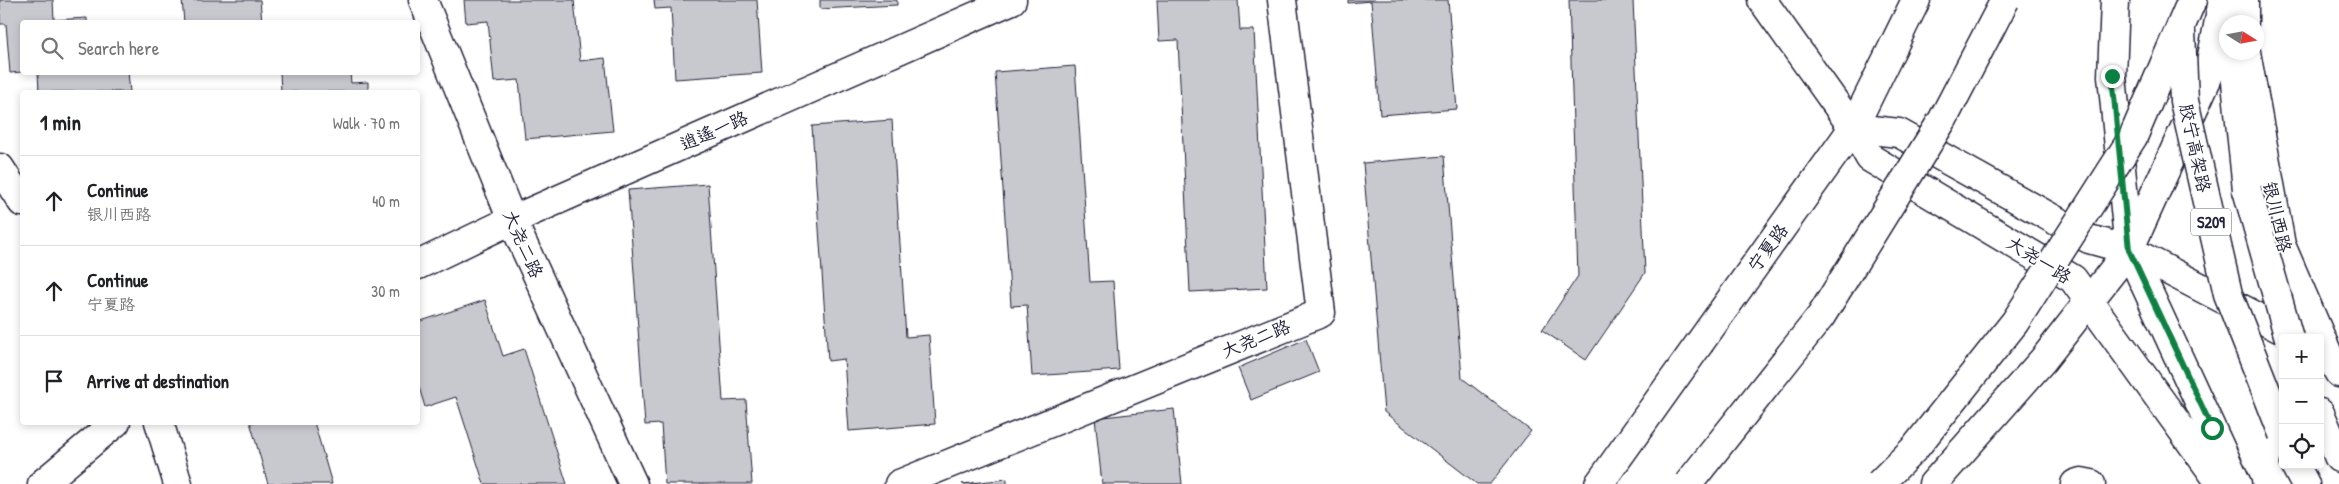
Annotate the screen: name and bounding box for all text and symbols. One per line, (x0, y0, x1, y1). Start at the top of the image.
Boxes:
north arrow (2219, 15, 2264, 60)
search box (20, 20, 420, 75)
icon: search (38, 34, 66, 62)
text: Search here (78, 35, 159, 61)
route end (2101, 65, 2124, 88)
street label: 胶宁高架路 (2174, 101, 2217, 195)
street label: 逍遥一路 (676, 104, 752, 157)
text: 1 min (40, 108, 81, 137)
text: Walk · 70 m (333, 112, 400, 134)
text: Continue (87, 177, 148, 203)
street label: 银川西路 (2257, 179, 2298, 255)
icon: ahead (40, 187, 68, 215)
text: 40 m (372, 190, 400, 212)
text: 银川西路 (87, 203, 151, 225)
street label: 大尧二路 (497, 206, 550, 282)
road number: S209 (2191, 208, 2231, 236)
street label: 宁夏路 (1742, 219, 1794, 277)
street label: 大尧一路 (2002, 230, 2076, 289)
text: Continue (87, 267, 148, 293)
icon: ahead (40, 277, 68, 305)
text: 30 m (371, 280, 400, 302)
text: 宁夏路 (87, 293, 135, 315)
street label: 大尧二路 (1218, 313, 1294, 364)
map controls (2279, 334, 2324, 469)
button: + (2279, 334, 2324, 379)
icon: arrive (40, 367, 68, 395)
text: Arrive at destination (87, 368, 229, 394)
button: − (2279, 379, 2324, 424)
route start (2201, 417, 2224, 440)
button: locate (2279, 424, 2324, 469)

